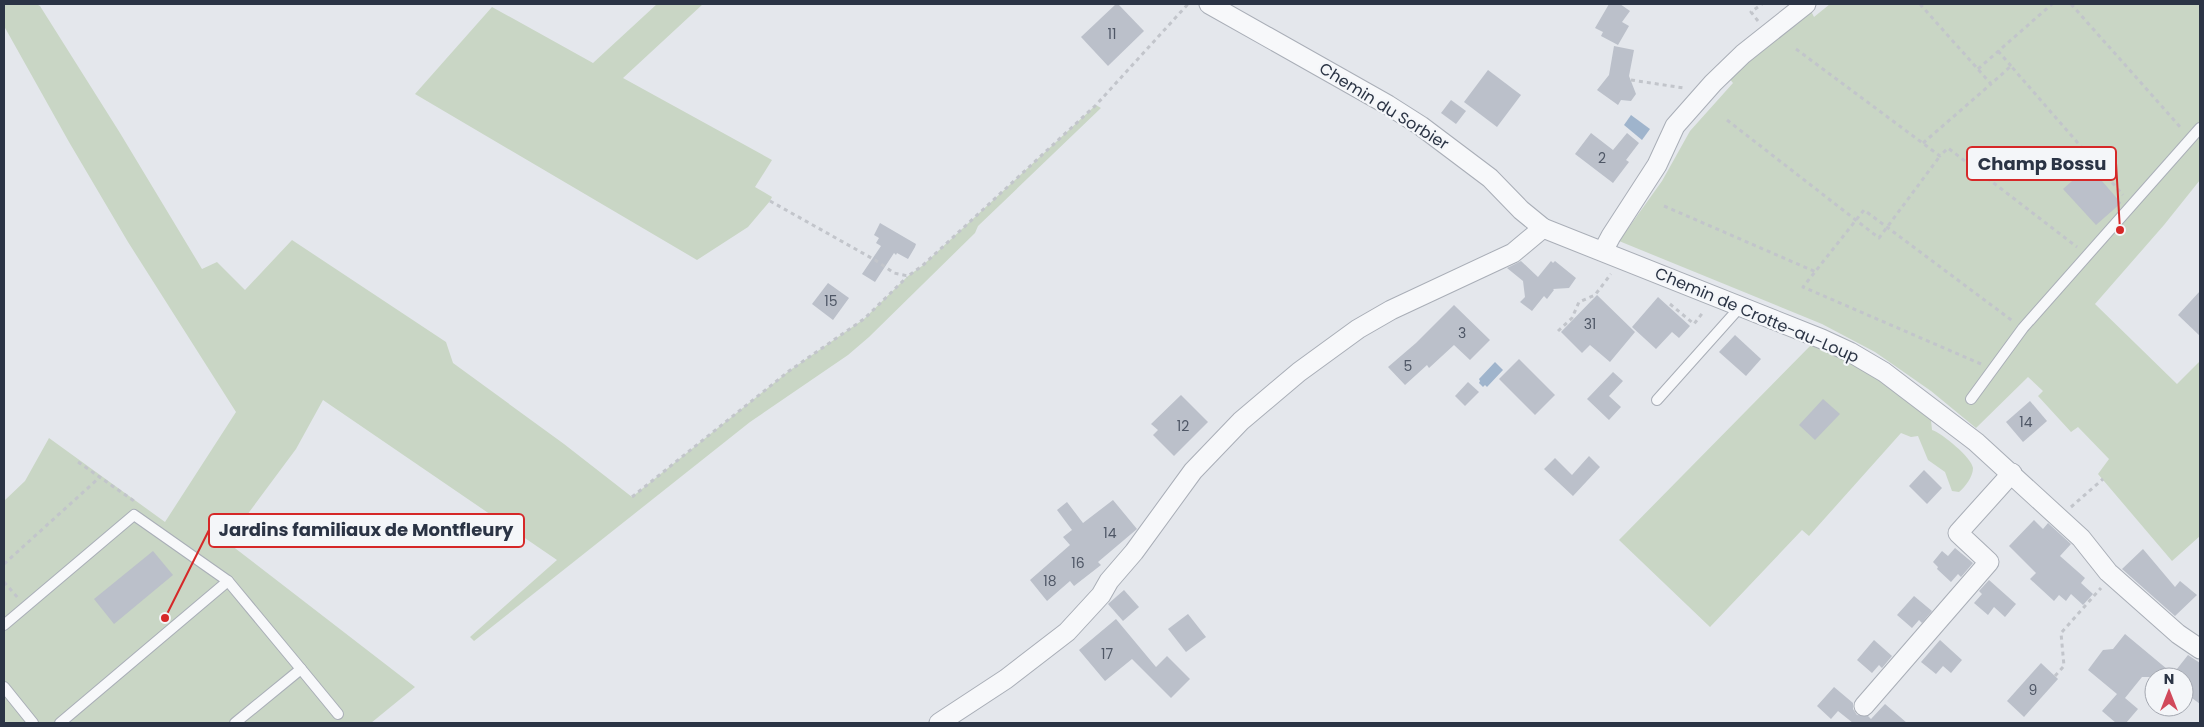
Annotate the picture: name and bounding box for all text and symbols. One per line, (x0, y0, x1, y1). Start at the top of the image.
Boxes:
house number: 11 (1108, 24, 1116, 44)
street label: Chemin du Sorbier (1315, 57, 1453, 155)
callout: Champ Bossu (1967, 147, 2116, 180)
house number: 2 (1598, 148, 1606, 168)
text: Champ Bossu (1978, 151, 2106, 176)
street label: Chemin de Crotte-au-Loup (1651, 262, 1863, 369)
house number: 15 (824, 291, 838, 311)
house number: 31 (1584, 314, 1596, 334)
house number: 3 (1458, 323, 1466, 343)
house number: 5 (1404, 356, 1412, 376)
house number: 14 (2019, 412, 2033, 432)
house number: 12 (1177, 416, 1189, 436)
callout: Jardins familiaux de Montfleury (209, 514, 524, 547)
text: Jardins familiaux de Montfleury (219, 517, 514, 542)
house number: 14 (1103, 523, 1117, 543)
house number: 16 (1071, 553, 1085, 573)
house number: 18 (1043, 571, 1057, 591)
house number: 17 (1101, 644, 1113, 664)
north arrow (2144, 667, 2194, 717)
text: N (2164, 669, 2174, 689)
house number: 9 (2029, 680, 2037, 700)

